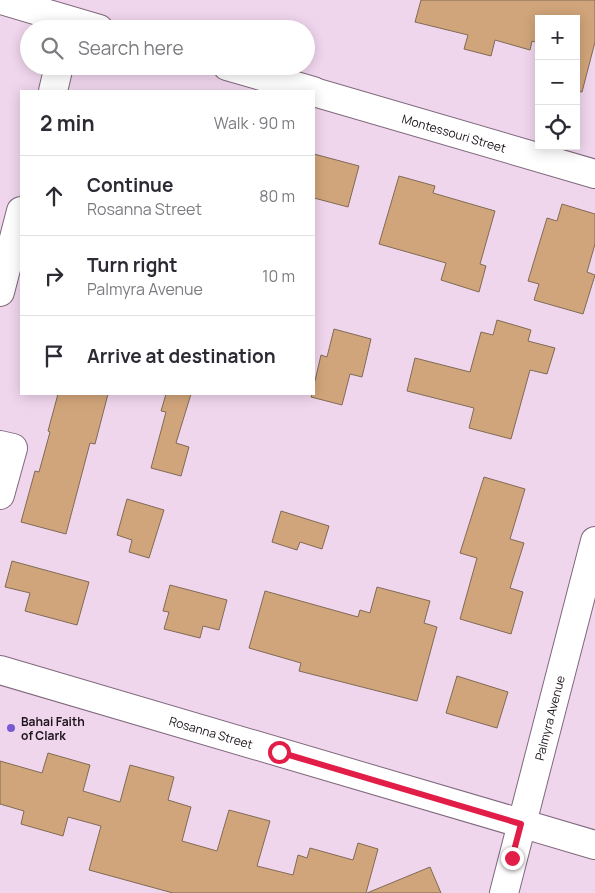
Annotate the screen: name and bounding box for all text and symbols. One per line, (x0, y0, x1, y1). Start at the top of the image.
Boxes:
map controls (535, 15, 580, 150)
button: + (535, 15, 580, 60)
search box (20, 20, 315, 75)
icon: search (38, 34, 66, 62)
text: Search here (78, 35, 184, 61)
button: − (535, 60, 580, 105)
button: locate (535, 105, 580, 150)
text: 2 min (40, 109, 95, 137)
street label: Montessouri Street (400, 110, 508, 156)
text: Walk · 90 m (214, 112, 295, 134)
text: Continue (87, 172, 173, 198)
icon: ahead (40, 182, 68, 210)
text: 80 m (259, 185, 295, 207)
text: Rosanna Street (87, 198, 202, 220)
text: Turn right (87, 252, 177, 278)
icon: right (40, 262, 68, 290)
text: 10 m (262, 265, 295, 287)
text: Palmyra Avenue (87, 278, 203, 300)
icon: arrive (40, 342, 68, 370)
text: Arrive at destination (87, 343, 276, 369)
street label: Palmyra Avenue (530, 674, 568, 762)
street label: Rosanna Street (167, 712, 255, 752)
place label: Bahai Faith of Clark (21, 713, 85, 744)
marker: Bahai Faith of Clark (5, 722, 17, 734)
route start (268, 741, 291, 764)
route end (501, 847, 524, 870)

